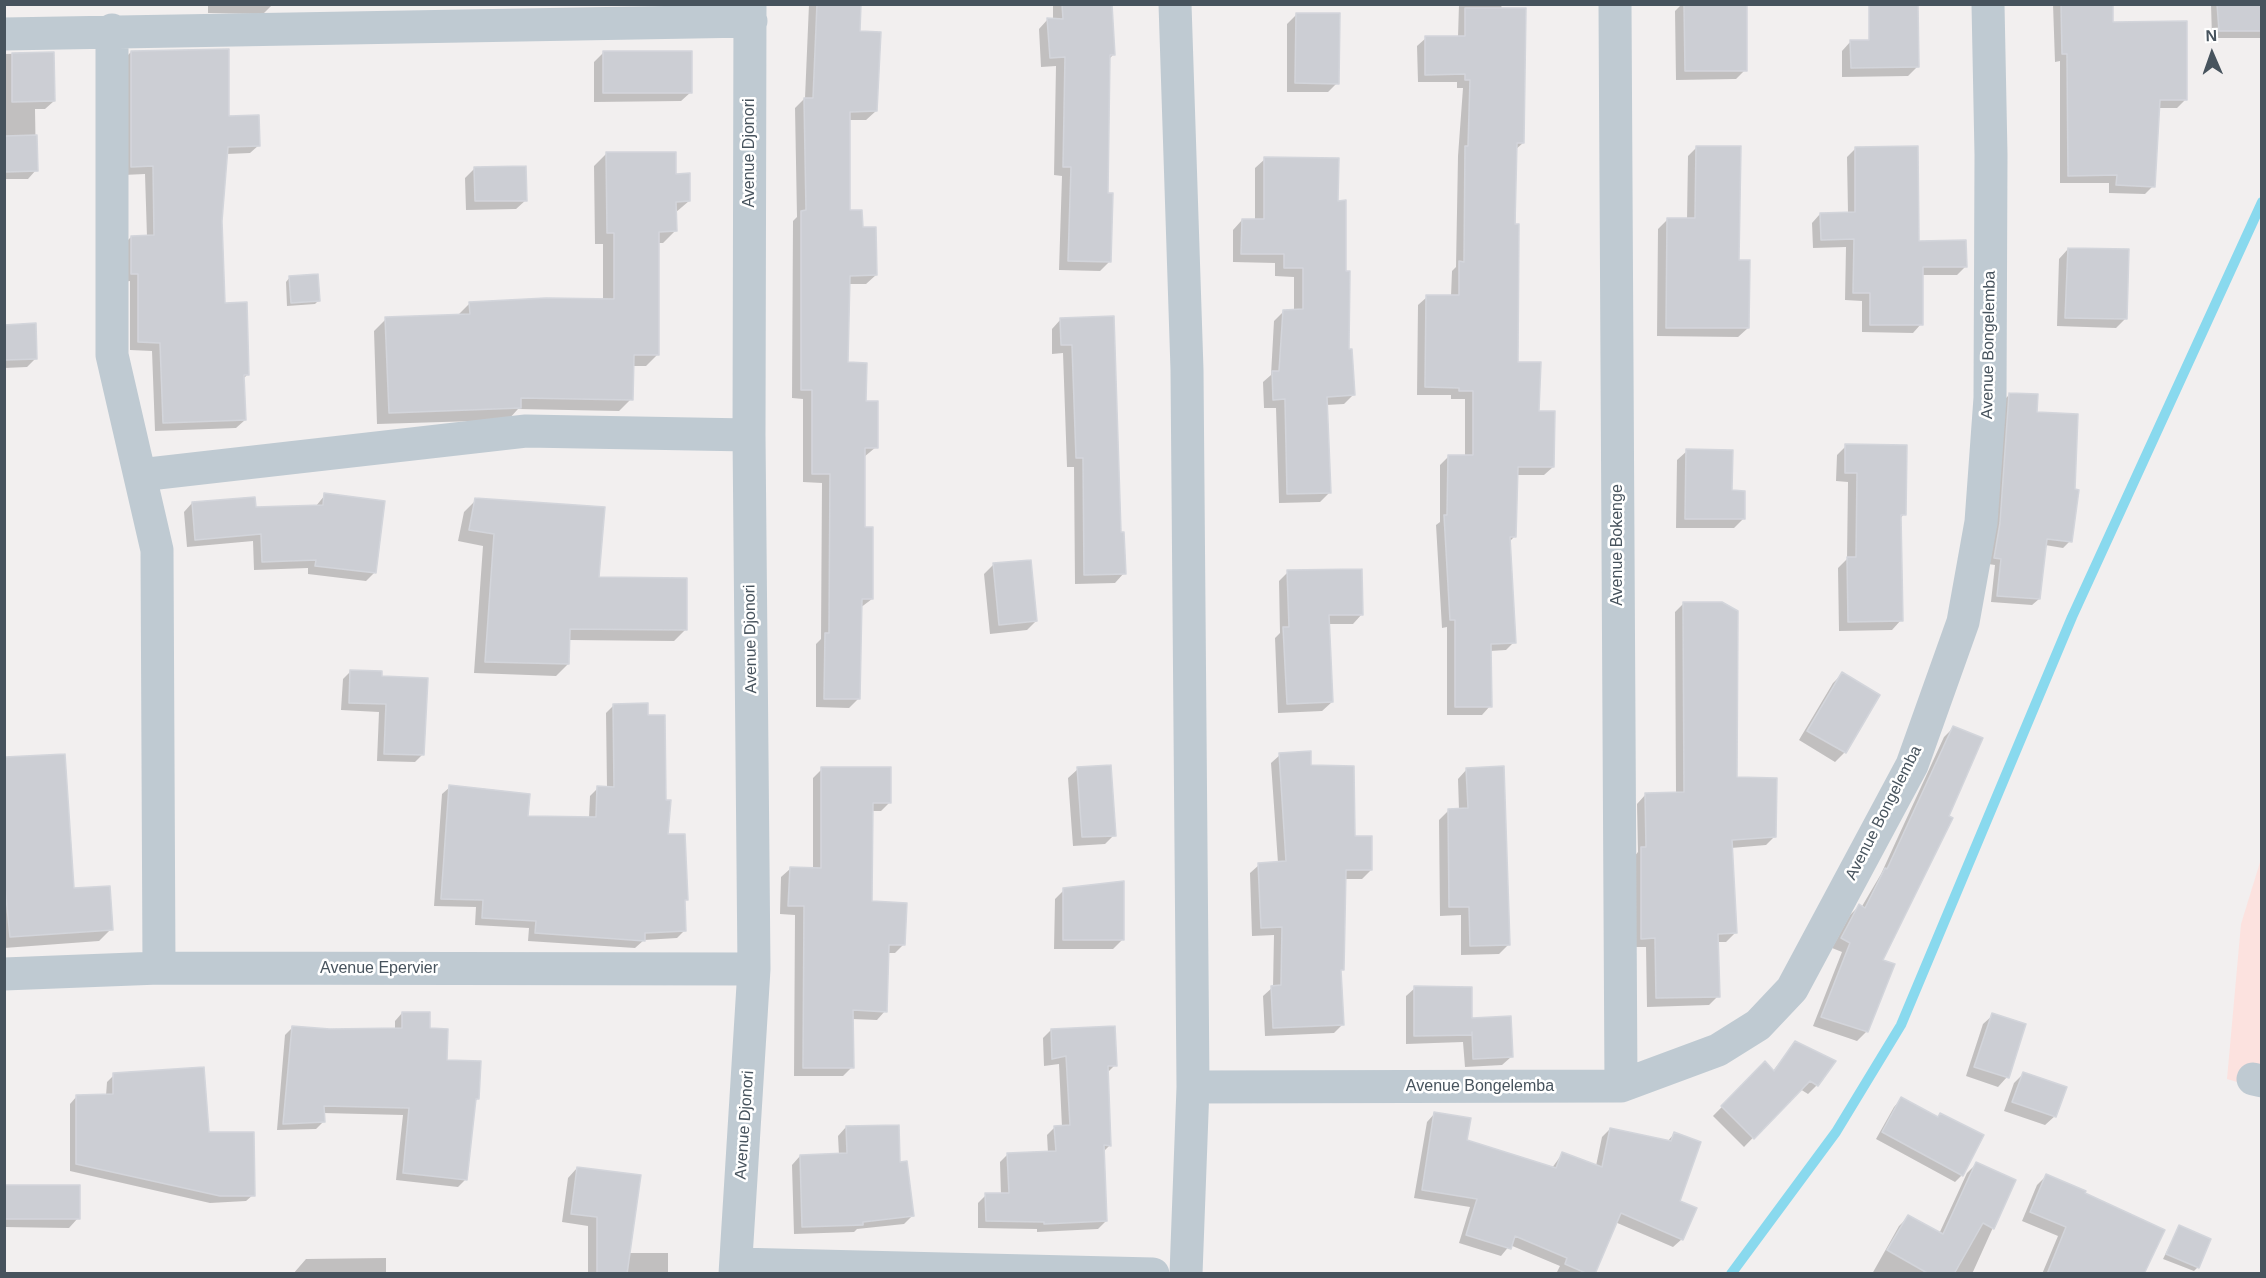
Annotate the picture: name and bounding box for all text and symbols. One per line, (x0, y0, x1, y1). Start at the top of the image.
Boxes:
north arrow (2182, 24, 2242, 84)
text: N (2205, 27, 2217, 44)
street label: Avenue Djonori (740, 98, 760, 208)
street label: Avenue Bongelemba (1978, 271, 2000, 419)
street label: Avenue Bokenge (1608, 484, 1628, 606)
street label: Avenue Djonori (740, 584, 762, 694)
street label: Avenue Bongelemba (1842, 743, 1926, 883)
street label: Avenue Epervier (320, 959, 438, 979)
street label: Avenue Djonori (732, 1070, 758, 1180)
street label: Avenue Bongelemba (1406, 1077, 1554, 1097)

